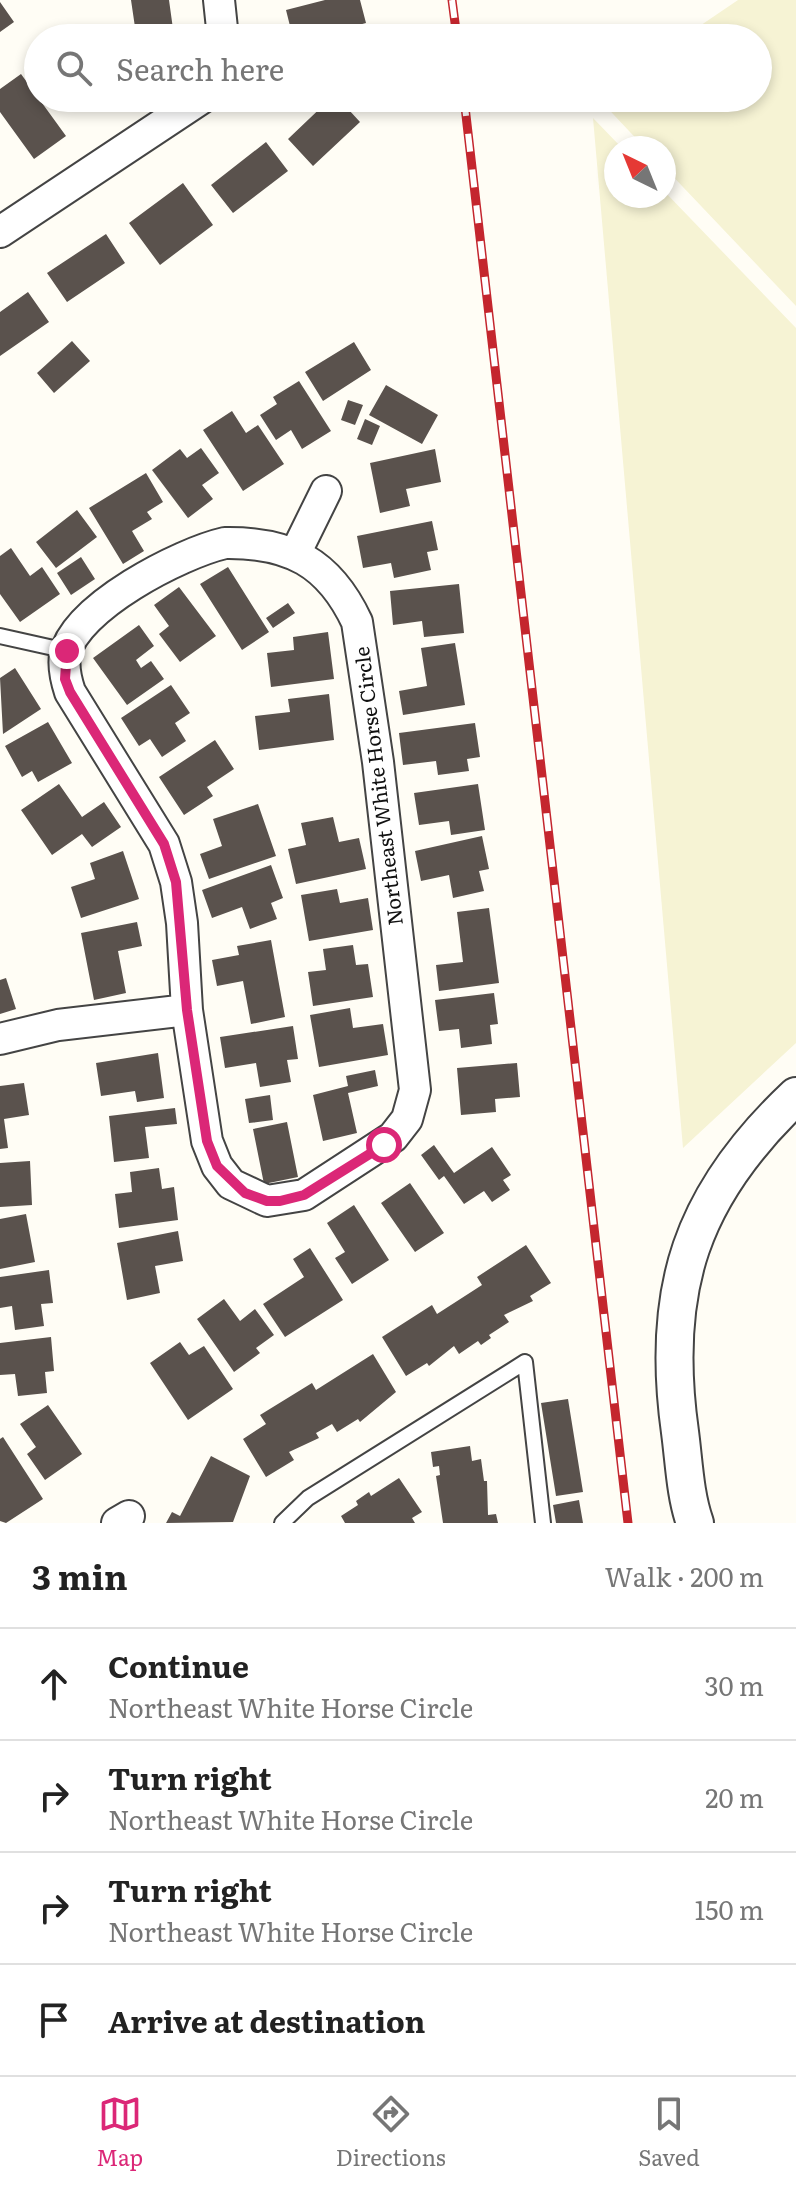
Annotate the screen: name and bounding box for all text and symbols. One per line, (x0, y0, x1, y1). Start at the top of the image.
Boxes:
search box (24, 24, 772, 112)
icon: search (52, 46, 96, 90)
text: Search here (116, 46, 284, 90)
north arrow (604, 136, 676, 208)
route end (49, 633, 85, 669)
street label: Northeast White Horse Circle (345, 645, 409, 927)
route start (366, 1127, 402, 1163)
text: 3 min (32, 1550, 128, 1600)
text: Walk · 200 m (605, 1556, 764, 1595)
text: Continue (108, 1643, 249, 1687)
icon: ahead (32, 1662, 76, 1706)
text: 30 m (704, 1665, 764, 1704)
text: Northeast White Horse Circle (108, 1687, 473, 1726)
text: Turn right (108, 1755, 272, 1799)
icon: right (32, 1774, 76, 1818)
text: 20 m (705, 1777, 764, 1816)
text: Northeast White Horse Circle (108, 1799, 473, 1838)
text: Turn right (108, 1867, 272, 1911)
icon: right (32, 1886, 76, 1930)
text: 150 m (695, 1889, 764, 1928)
text: Northeast White Horse Circle (108, 1911, 473, 1950)
icon: arrive (32, 1998, 76, 2042)
text: Arrive at destination (108, 1998, 425, 2042)
tab: Map (96, 2092, 143, 2173)
tab: Directions (336, 2092, 446, 2173)
tab: Saved (638, 2092, 700, 2173)

